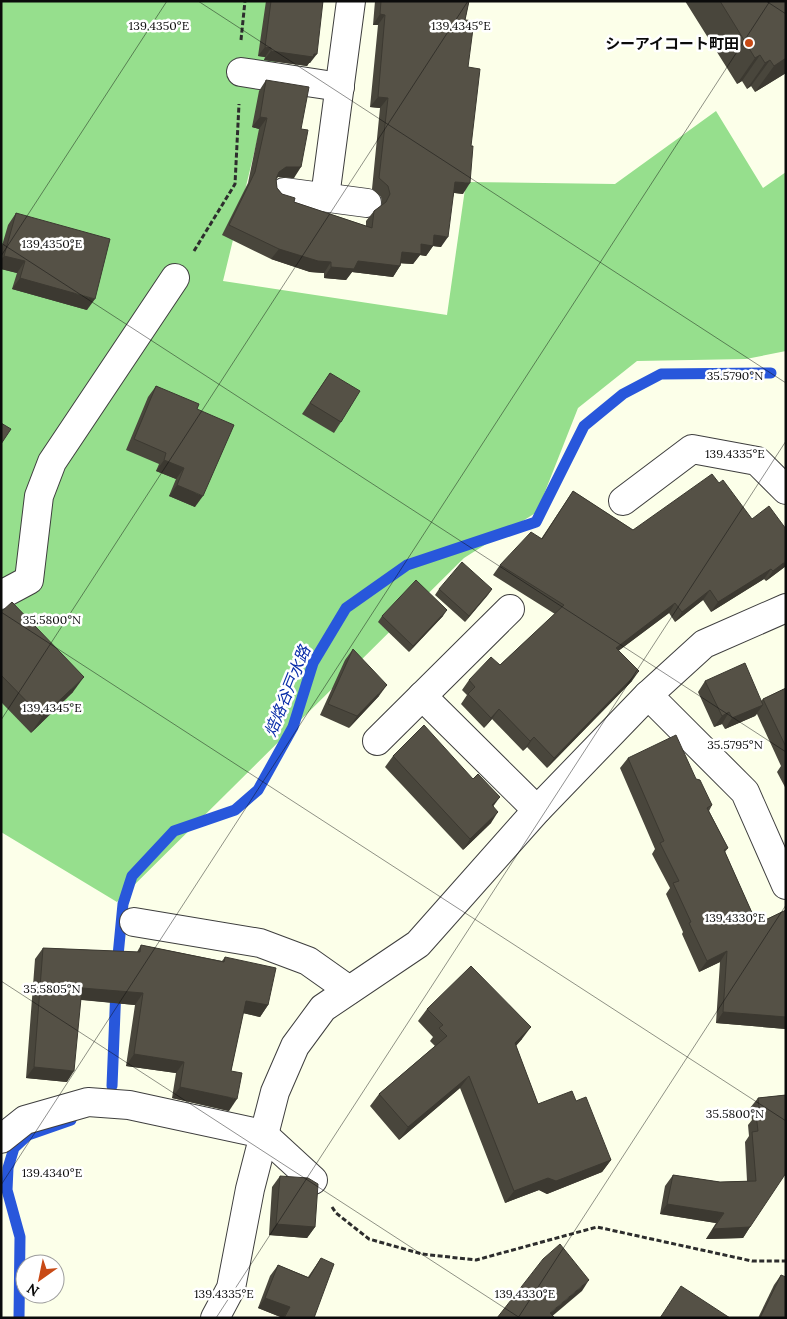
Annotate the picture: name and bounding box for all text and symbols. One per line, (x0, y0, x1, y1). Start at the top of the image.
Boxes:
text: 139.4350°E (129, 18, 189, 33)
text: 139.4345°E (431, 18, 491, 33)
place label: シーアイコート町田 (605, 34, 739, 53)
marker: シーアイコート町田 (743, 37, 755, 49)
text: 139.4350°E (22, 236, 82, 251)
text: 35.5790°N (707, 368, 763, 383)
text: 139.4335°E (705, 446, 765, 461)
text: 35.5800°N (23, 612, 81, 627)
water label: 焙烙谷戸水路 (260, 641, 315, 739)
text: 139.4345°E (22, 700, 82, 715)
text: 35.5795°N (707, 737, 763, 752)
text: 139.4330°E (705, 910, 765, 925)
text: 35.5805°N (23, 981, 81, 996)
text: 35.5800°N (706, 1106, 764, 1121)
text: 139.4340°E (22, 1165, 82, 1180)
north arrow (15, 1254, 65, 1304)
text: N (23, 1279, 42, 1300)
text: 139.4335°E (194, 1286, 254, 1301)
text: 139.4330°E (495, 1286, 555, 1301)

